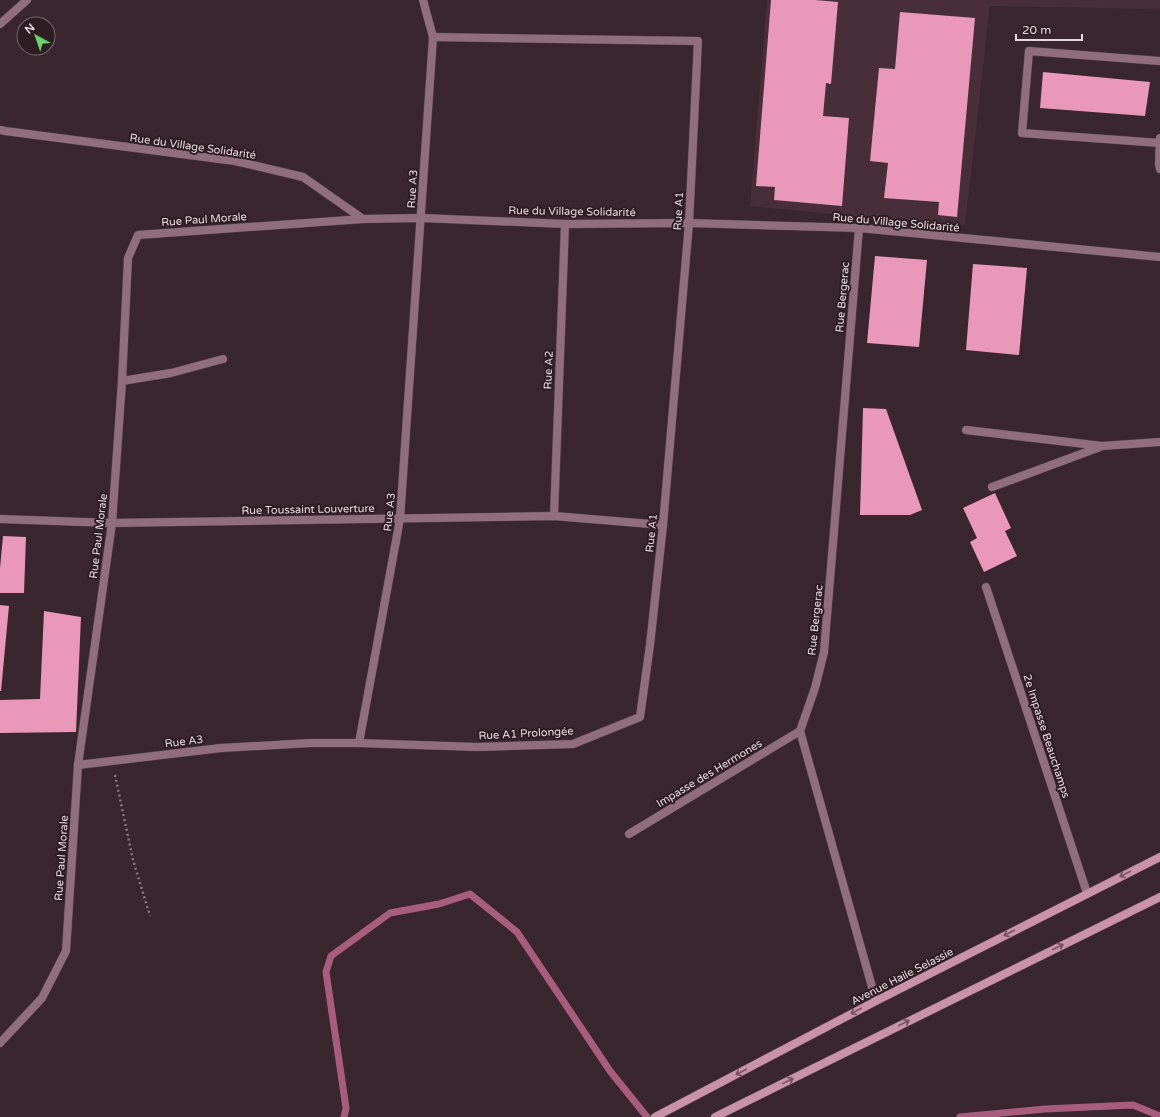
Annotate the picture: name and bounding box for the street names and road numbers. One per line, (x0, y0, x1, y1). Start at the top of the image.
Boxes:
street label: Rue du Village Solidarité (129, 131, 257, 162)
street label: Rue A3 (405, 169, 420, 209)
street label: Rue A1 (671, 191, 686, 231)
street label: Rue du Village Solidarité (508, 204, 636, 219)
street label: Rue Paul Morale (161, 210, 247, 229)
street label: Rue du Village Solidarité (832, 210, 960, 235)
street label: Rue Bergerac (833, 261, 852, 333)
street label: Rue A2 (541, 350, 556, 390)
street label: Rue A3 (381, 492, 398, 532)
street label: Rue Paul Morale (87, 493, 110, 579)
street label: Rue Toussaint Louverture (241, 502, 375, 517)
street label: Rue A1 (643, 513, 660, 553)
street label: Rue Bergerac (805, 584, 826, 656)
street label: 2e Impasse Beauchamps (1020, 673, 1073, 800)
street label: Rue A1 Prolongée (478, 725, 574, 742)
street label: Rue A3 (164, 733, 204, 750)
street label: Impasse des Hermones (654, 737, 764, 810)
street label: Rue Paul Morale (52, 815, 71, 901)
street label: Avenue Haile Selassie (849, 945, 955, 1008)

